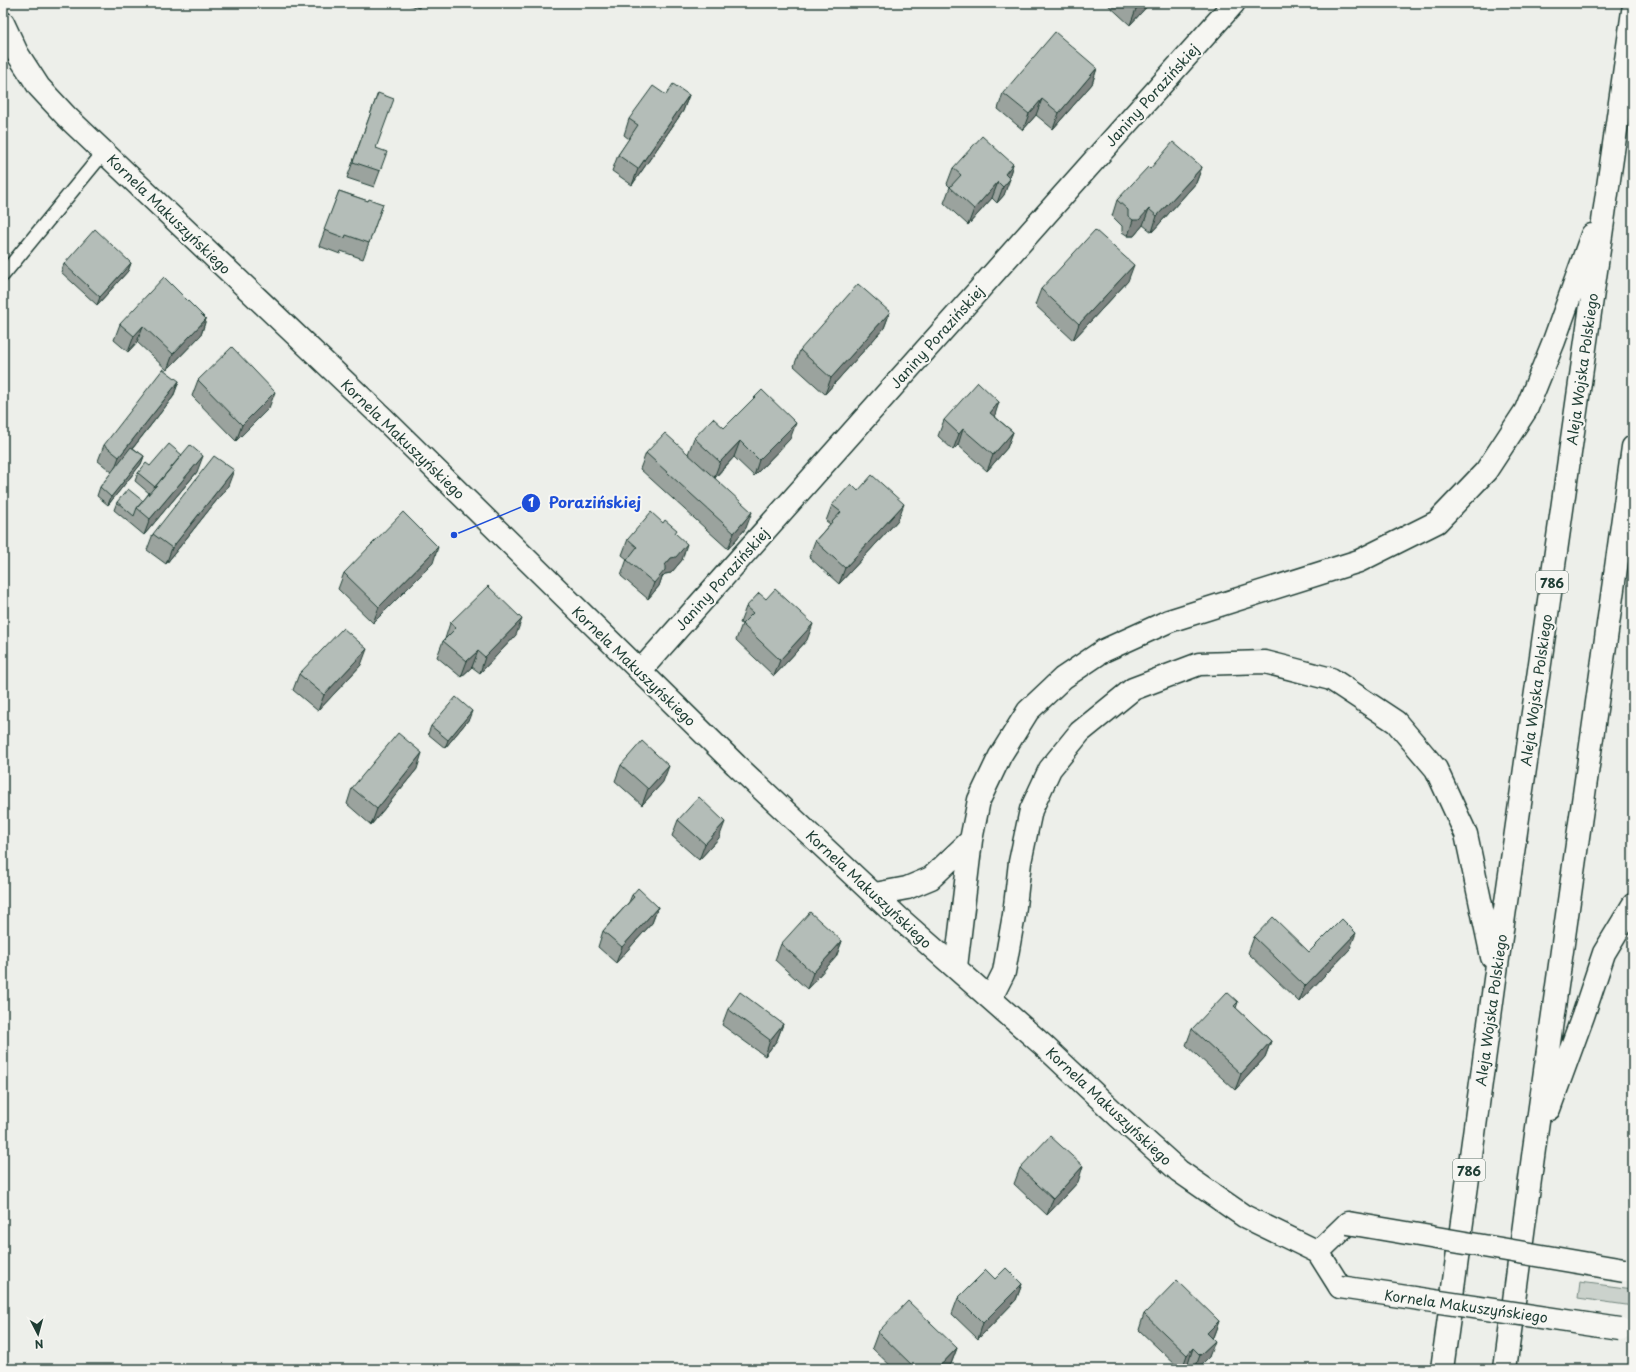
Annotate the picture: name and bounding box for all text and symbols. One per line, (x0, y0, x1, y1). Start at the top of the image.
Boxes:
street label: Janiny Porazińskiej (1100, 39, 1204, 151)
street label: Kornela Makuszyńskiego (102, 149, 236, 279)
street label: Janiny Porazińskiej (885, 281, 989, 393)
street label: Aleja Wojska Polskiego (1561, 292, 1603, 446)
street label: Kornela Makuszyńskiego (336, 374, 470, 504)
callout: Porazińskiej (521, 489, 649, 516)
text: Porazińskiej (549, 490, 641, 513)
text: 1 (528, 493, 534, 511)
street label: Janiny Porazińskiej (670, 523, 774, 635)
road number: 786 (1536, 571, 1568, 593)
street label: Kornela Makuszyńskiego (567, 601, 701, 731)
street label: Aleja Wojska Polskiego (1515, 613, 1557, 767)
street label: Kornela Makuszyńskiego (801, 825, 937, 953)
street label: Aleja Wojska Polskiego (1470, 933, 1512, 1087)
street label: Kornela Makuszyńskiego (1041, 1042, 1177, 1170)
road number: 786 (1453, 1159, 1485, 1181)
street label: Kornela Makuszyńskiego (1383, 1284, 1549, 1328)
north arrow (18, 1314, 58, 1354)
text: N (34, 1336, 44, 1353)

